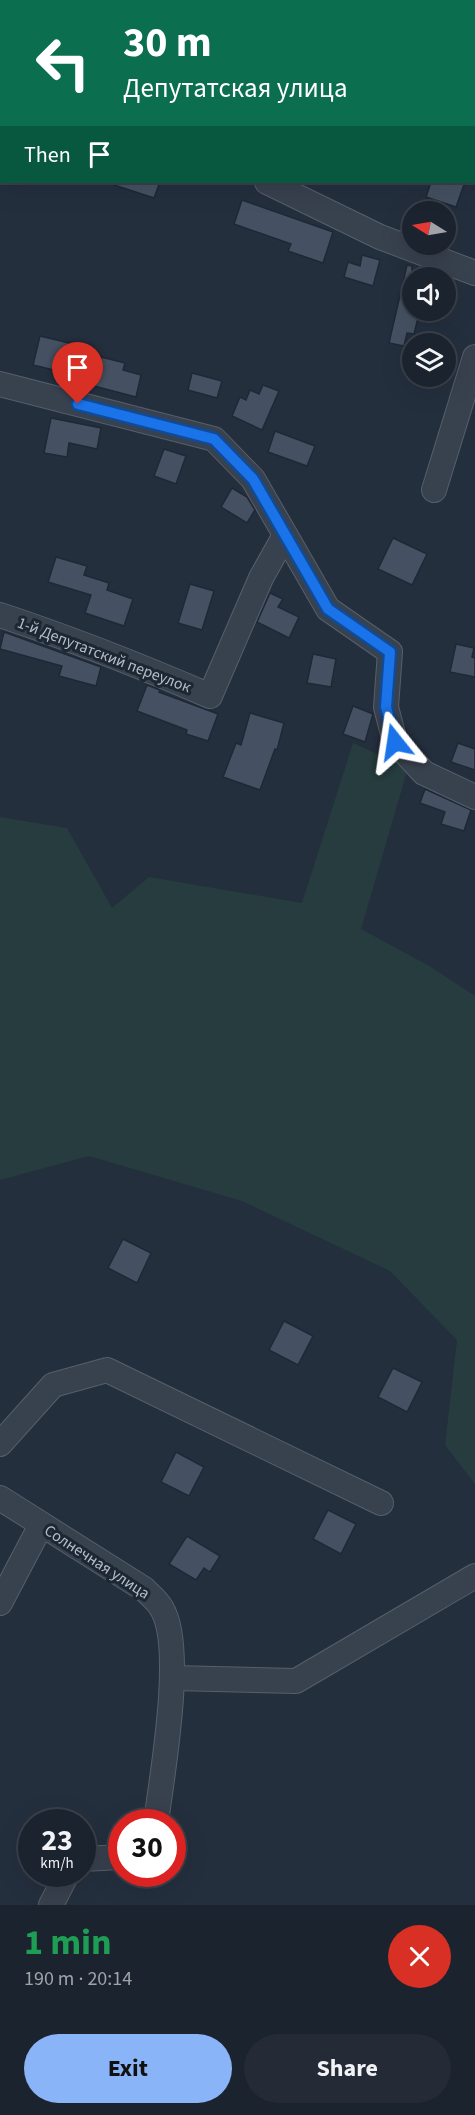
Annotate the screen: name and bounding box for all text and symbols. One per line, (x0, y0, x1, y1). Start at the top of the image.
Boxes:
text: 30 m (123, 13, 212, 73)
icon: left (24, 24, 102, 102)
text: Депутатская улица (123, 69, 348, 108)
icon: arrive (83, 138, 116, 171)
text: Then (24, 139, 71, 171)
north arrow (402, 201, 456, 255)
map controls (402, 201, 456, 387)
button: sound (402, 267, 456, 321)
button: layers (402, 333, 456, 387)
pin (52, 342, 103, 404)
icon: arrive (61, 351, 94, 384)
street label: 1-й Депутатский переулок (14, 612, 194, 698)
position arrow (363, 710, 427, 774)
street label: Солнечная улица (40, 1520, 154, 1604)
speed limit sign: 30 (108, 1809, 186, 1887)
text: 23 (41, 1819, 73, 1862)
text: km/h (40, 1853, 74, 1874)
text: 1 min (24, 1917, 112, 1968)
button: close (388, 1925, 451, 1988)
text: 190 m · 20:14 (24, 1965, 132, 1993)
button: Exit (24, 2034, 232, 2103)
button: Share (244, 2034, 451, 2103)

